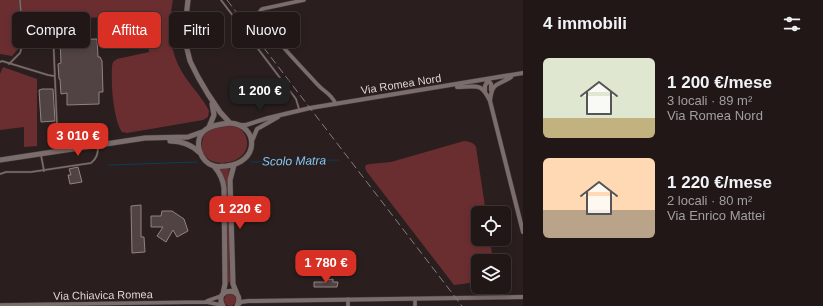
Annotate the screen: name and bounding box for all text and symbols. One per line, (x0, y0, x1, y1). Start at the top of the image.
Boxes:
chip: Compra (12, 12, 90, 48)
chip: Affitta (98, 12, 161, 48)
chip: Filtri (169, 12, 224, 48)
chip: Nuovo (232, 12, 300, 48)
icon: filters (781, 13, 803, 35)
text: 4 immobili (543, 14, 627, 33)
street label: Via Romea Nord (360, 72, 442, 96)
text: 1 200 €/mese (667, 73, 772, 92)
icon: home (575, 74, 623, 122)
pin: 1 200 € (223, 78, 297, 112)
text: 1 200 € (238, 83, 282, 98)
text: 3 locali · 89 m² (667, 93, 752, 108)
text: Via Romea Nord (667, 108, 763, 123)
pin: 3 010 € (41, 123, 115, 157)
text: 3 010 € (56, 128, 100, 143)
water label: Scolo Matra (262, 153, 326, 169)
text: 1 220 €/mese (667, 173, 772, 192)
icon: home (575, 174, 623, 222)
text: 2 locali · 80 m² (667, 193, 752, 208)
pin: 1 220 € (203, 196, 277, 230)
text: 1 220 € (218, 201, 262, 216)
map controls (471, 206, 511, 294)
button: locate (471, 206, 511, 246)
text: Via Enrico Mattei (667, 208, 765, 223)
pin: 1 780 € (289, 250, 363, 284)
button: layers (471, 254, 511, 294)
text: 1 780 € (304, 255, 348, 270)
street label: Via Chiavica Romea (53, 288, 154, 302)

